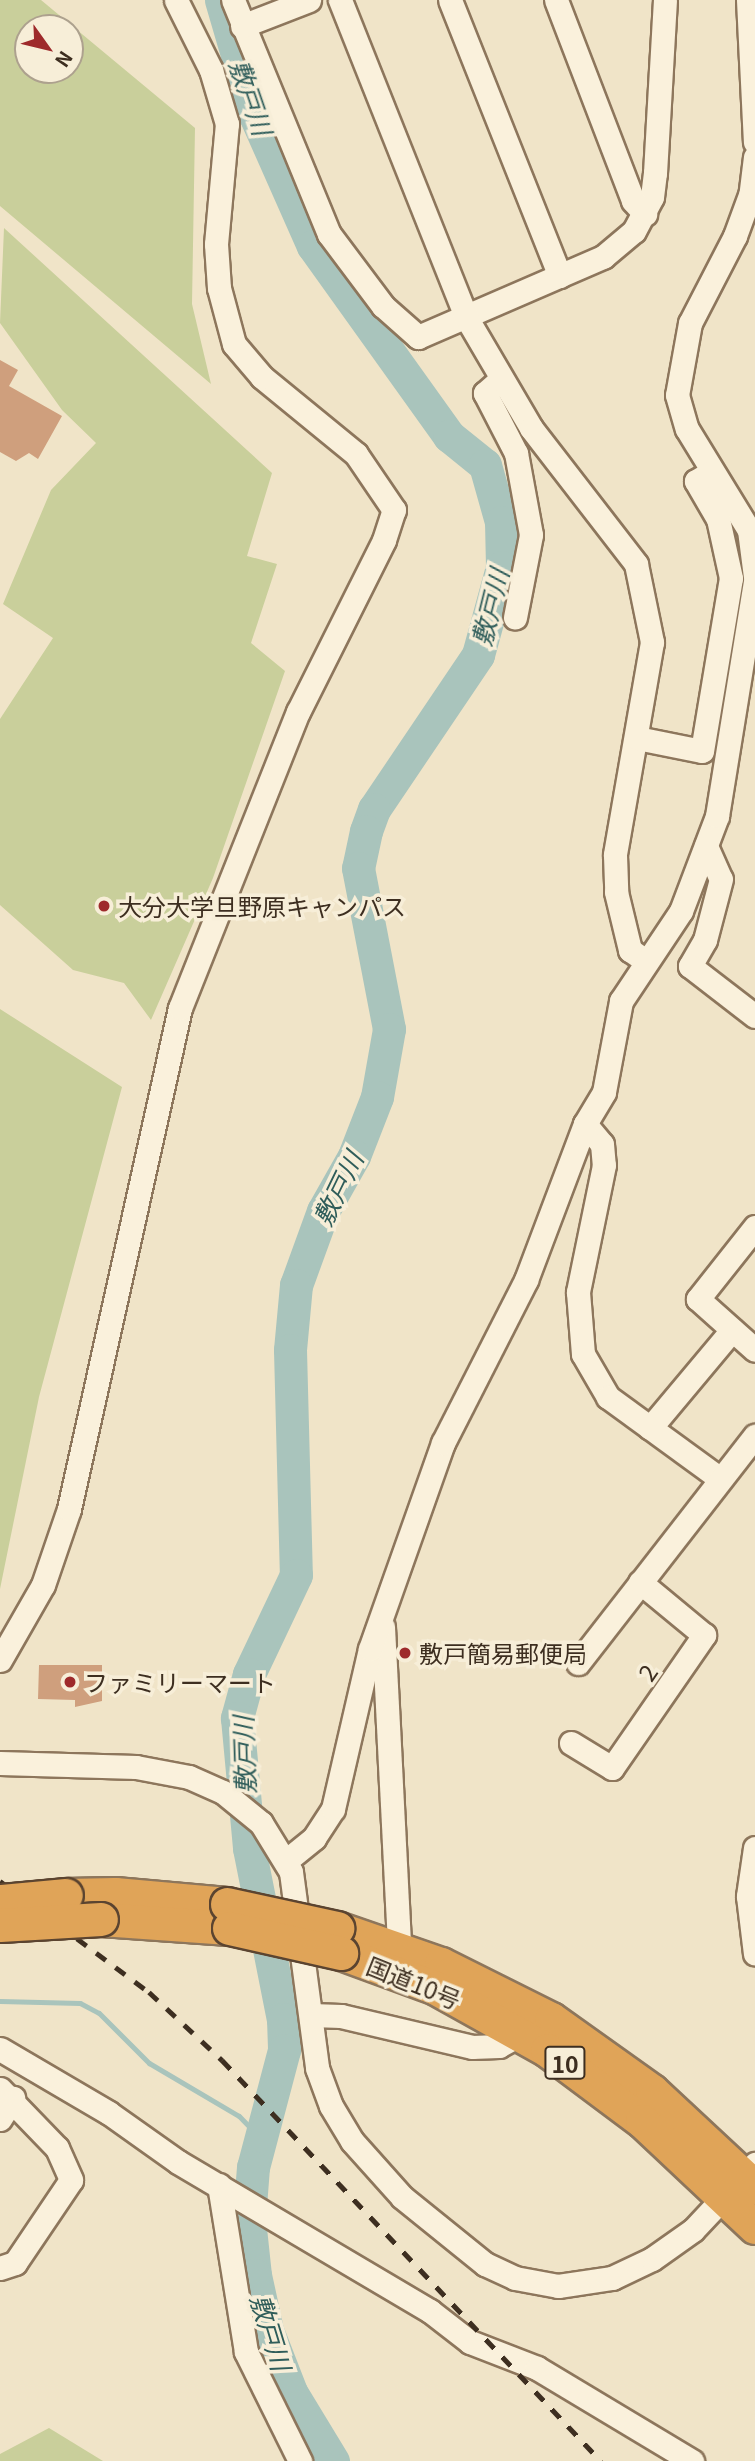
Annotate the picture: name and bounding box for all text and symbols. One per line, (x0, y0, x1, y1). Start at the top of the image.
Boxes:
north arrow (14, 14, 84, 84)
text: N (50, 46, 80, 73)
water label: 敷戸川 (225, 55, 279, 139)
water label: 敷戸川 (464, 565, 514, 649)
place label: 大分大学旦野原キャンパス (118, 892, 406, 920)
marker: 大分大学旦野原キャンパス (96, 898, 112, 914)
water label: 敷戸川 (306, 1146, 368, 1230)
place label: 敷戸簡易郵便局 (419, 1639, 587, 1667)
marker: 敷戸簡易郵便局 (397, 1645, 413, 1661)
street label: 2 (631, 1658, 663, 1686)
place label: ファミリーマート (84, 1668, 276, 1696)
marker: ファミリーマート (62, 1674, 78, 1690)
water label: 敷戸川 (226, 1715, 260, 1795)
street label: 国道10号 (363, 1950, 465, 2014)
road number: 10 (544, 2044, 586, 2082)
water label: 敷戸川 (246, 2290, 298, 2374)

